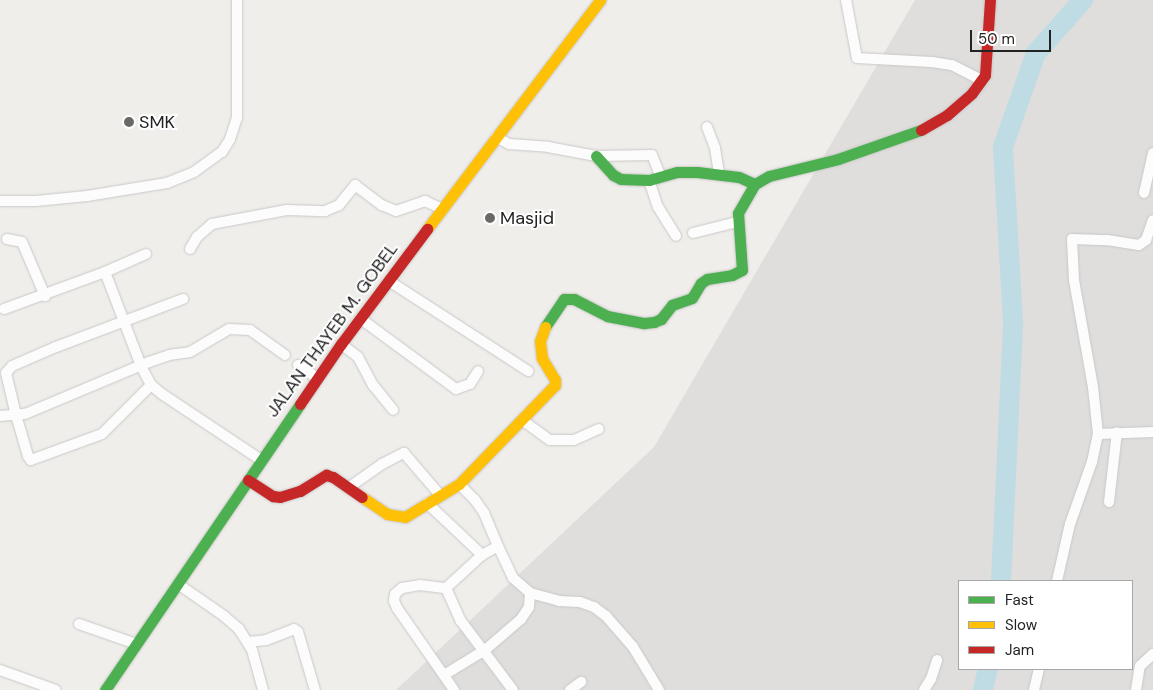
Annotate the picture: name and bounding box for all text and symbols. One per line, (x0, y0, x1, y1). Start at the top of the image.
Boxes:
scale bar (973, 20, 1054, 52)
text: 50 m (978, 29, 1015, 49)
place label: SMK (139, 111, 175, 133)
marker: SMK (123, 116, 135, 128)
place label: Masjid (500, 207, 554, 229)
marker: Masjid (484, 212, 496, 224)
street label: JALAN THAYEB M. GOBEL (262, 239, 402, 421)
legend (958, 580, 1133, 670)
text: Fast (1005, 590, 1034, 610)
text: Slow (1005, 615, 1037, 635)
text: Jam (1005, 640, 1034, 660)

